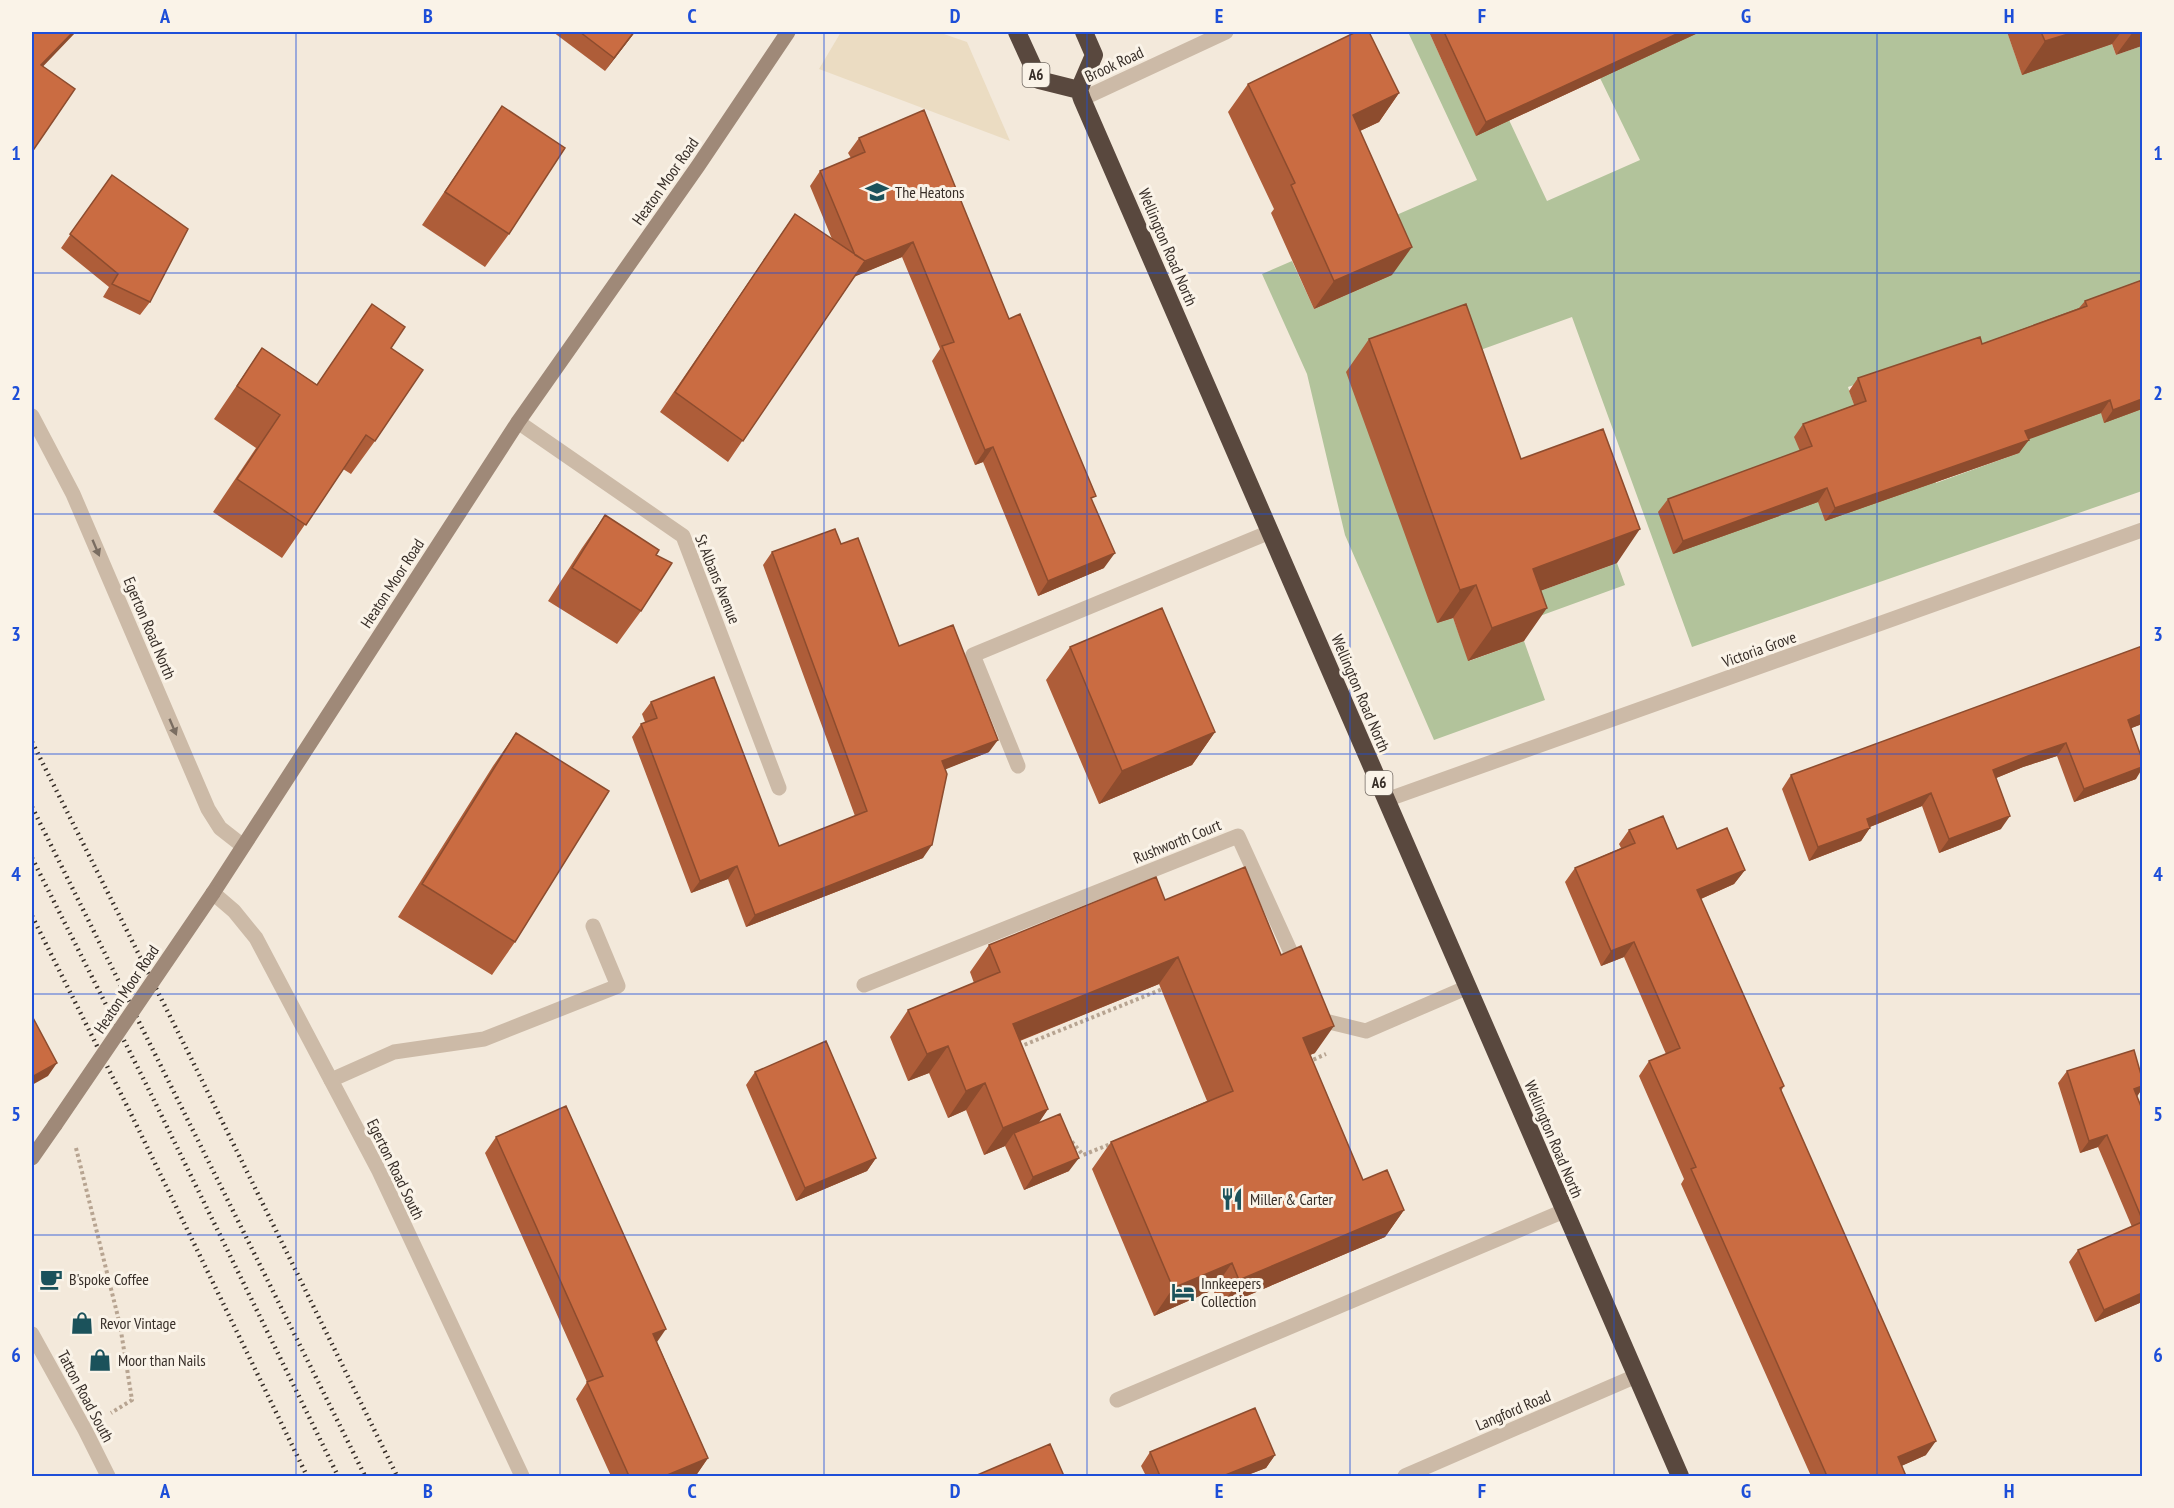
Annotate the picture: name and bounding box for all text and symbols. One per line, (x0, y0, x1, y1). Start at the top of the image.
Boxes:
text: A (159, 3, 171, 29)
text: B (423, 3, 433, 29)
text: C (687, 3, 697, 29)
text: D (950, 3, 961, 29)
text: E (1215, 3, 1223, 29)
text: F (1478, 3, 1486, 29)
text: G (1741, 3, 1751, 29)
text: H (2004, 3, 2014, 29)
street label: Brook Road (1082, 42, 1146, 86)
road number: A6 (1022, 63, 1050, 87)
street label: Heaton Moor Road (627, 133, 703, 229)
text: 1 (11, 140, 21, 166)
text: 1 (2153, 140, 2163, 166)
school or university icon: The Heatons (864, 179, 890, 205)
place label: The Heatons (895, 182, 964, 202)
street label: Wellington Road North (1134, 185, 1202, 309)
text: 2 (11, 380, 21, 406)
text: 2 (2153, 380, 2163, 406)
street label: St Albans Avenue (691, 531, 745, 627)
street label: Heaton Moor Road (356, 535, 428, 631)
one-way arrow (92, 539, 101, 557)
street label: Egerton Road North (119, 574, 181, 682)
text: 3 (11, 621, 21, 647)
text: 3 (2153, 621, 2163, 647)
street label: Victoria Grove (1718, 626, 1799, 672)
street label: Wellington Road North (1327, 631, 1395, 755)
one-way arrow (168, 719, 178, 737)
road number: A6 (1366, 771, 1392, 795)
street label: Rushworth Court (1130, 814, 1224, 868)
text: 4 (11, 861, 21, 887)
text: 4 (2153, 861, 2163, 887)
street label: Heaton Moor Road (89, 941, 163, 1037)
street label: Wellington Road North (1520, 1077, 1588, 1201)
text: 5 (11, 1101, 21, 1127)
text: 5 (2153, 1101, 2163, 1127)
street label: Egerton Road South (363, 1115, 429, 1223)
restaurant icon: Miller & Carter (1219, 1186, 1245, 1212)
place label: Miller & Carter (1250, 1189, 1334, 1209)
cafe icon: B'spoke Coffee (38, 1266, 64, 1292)
place label: B'spoke Coffee (69, 1269, 149, 1289)
place label: Innkeepers Collection (1201, 1273, 1261, 1311)
hotel icon: Innkeepers Collection (1170, 1279, 1196, 1305)
shop icon: Revor Vintage (69, 1310, 95, 1336)
place label: Revor Vintage (100, 1313, 176, 1333)
text: 6 (11, 1342, 21, 1368)
text: 6 (2153, 1342, 2163, 1368)
street label: Tatton Road South (53, 1347, 119, 1445)
shop icon: Moor than Nails (87, 1347, 113, 1373)
place label: Moor than Nails (118, 1350, 206, 1370)
street label: Langford Road (1472, 1385, 1554, 1435)
text: A (159, 1478, 171, 1504)
text: B (423, 1478, 433, 1504)
text: C (687, 1478, 697, 1504)
text: D (950, 1478, 961, 1504)
text: E (1215, 1478, 1223, 1504)
text: F (1478, 1478, 1486, 1504)
text: G (1741, 1478, 1751, 1504)
text: H (2004, 1478, 2014, 1504)

